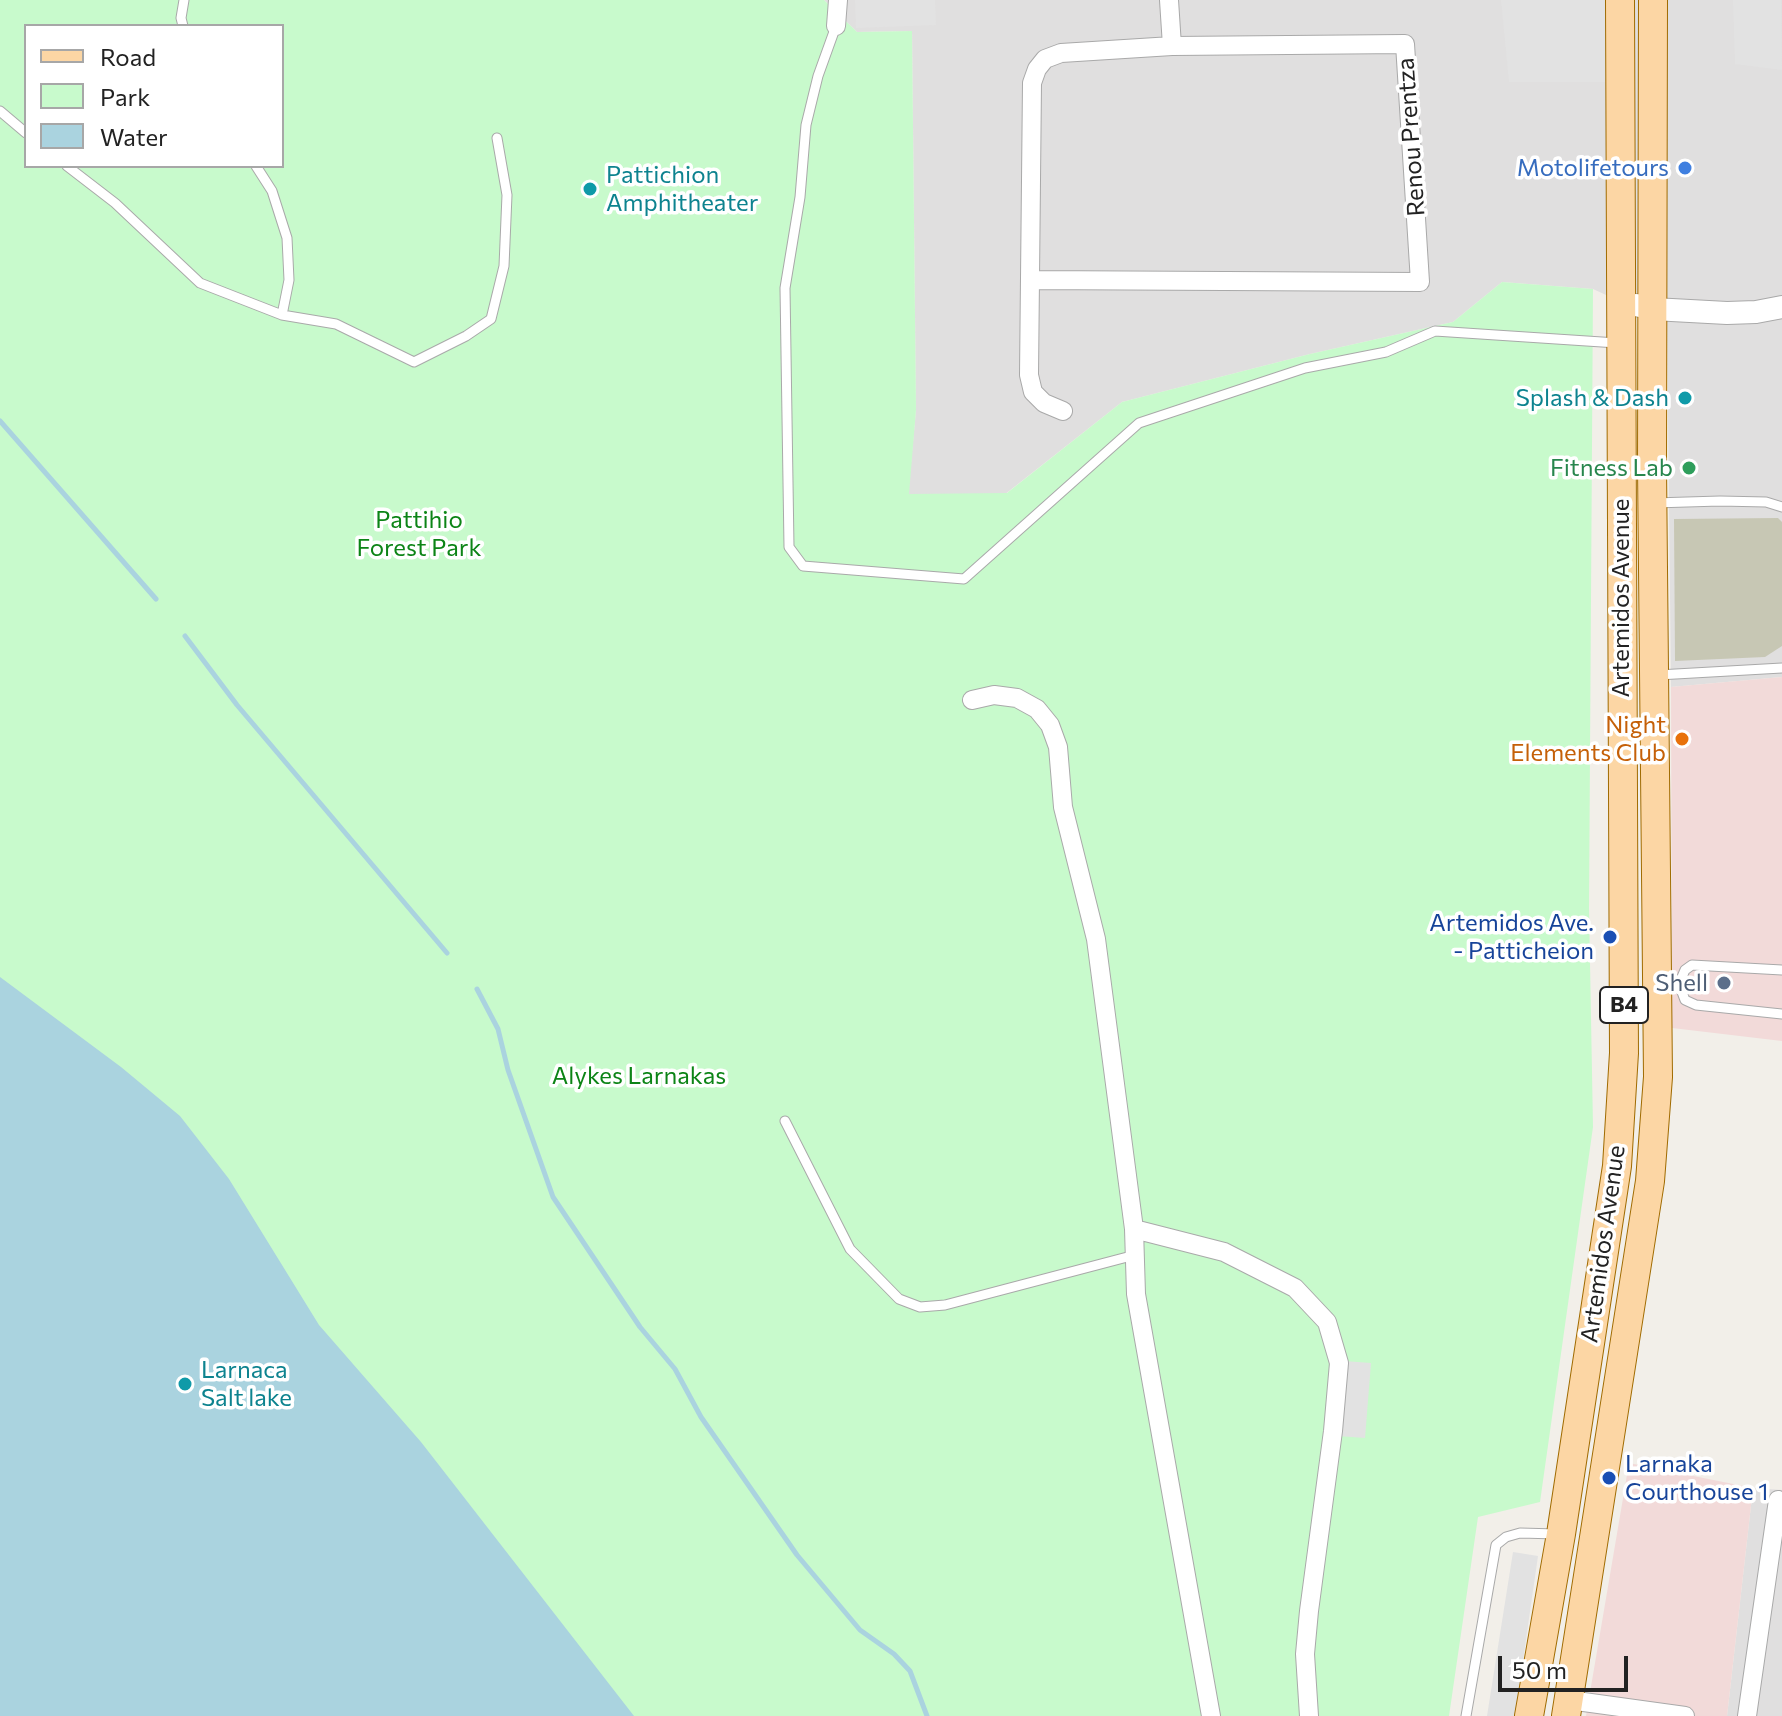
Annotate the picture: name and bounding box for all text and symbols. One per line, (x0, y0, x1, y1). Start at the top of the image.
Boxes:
legend (24, 24, 284, 168)
text: Road (100, 42, 156, 71)
street label: Renou Prentza (1391, 57, 1431, 217)
text: Park (100, 82, 150, 111)
text: Water (100, 122, 168, 151)
place label: Motolifetours (1517, 154, 1669, 182)
marker: Motolifetours (1676, 159, 1694, 177)
place label: Pattichion Amphitheater (606, 161, 758, 217)
marker: Pattichion Amphitheater (581, 180, 599, 198)
place label: Splash & Dash (1516, 384, 1669, 412)
marker: Splash & Dash (1676, 389, 1694, 407)
place label: Fitness Lab (1550, 454, 1673, 482)
marker: Fitness Lab (1680, 459, 1698, 477)
street label: Artemidos Avenue (1607, 498, 1635, 698)
park label: Pattihio Forest Park (357, 506, 481, 562)
place label: Night Elements Club (1510, 711, 1666, 767)
marker: Night Elements Club (1673, 730, 1691, 748)
place label: Artemidos Ave. - Patticheion (1429, 909, 1594, 965)
marker: Artemidos Ave. - Patticheion (1601, 928, 1619, 946)
place label: Shell (1655, 969, 1708, 997)
marker: Shell (1715, 974, 1733, 992)
road number: B4 (1600, 987, 1648, 1023)
park label: Alykes Larnakas (552, 1062, 726, 1090)
street label: Artemidos Avenue (1575, 1143, 1631, 1345)
place label: Larnaca Salt lake (201, 1356, 292, 1412)
marker: Larnaca Salt lake (176, 1375, 194, 1393)
place label: Larnaka Courthouse 1 (1625, 1450, 1769, 1506)
marker: Larnaka Courthouse 1 (1600, 1469, 1618, 1487)
scale bar (1502, 1640, 1632, 1690)
text: 50 m (1512, 1655, 1567, 1684)

